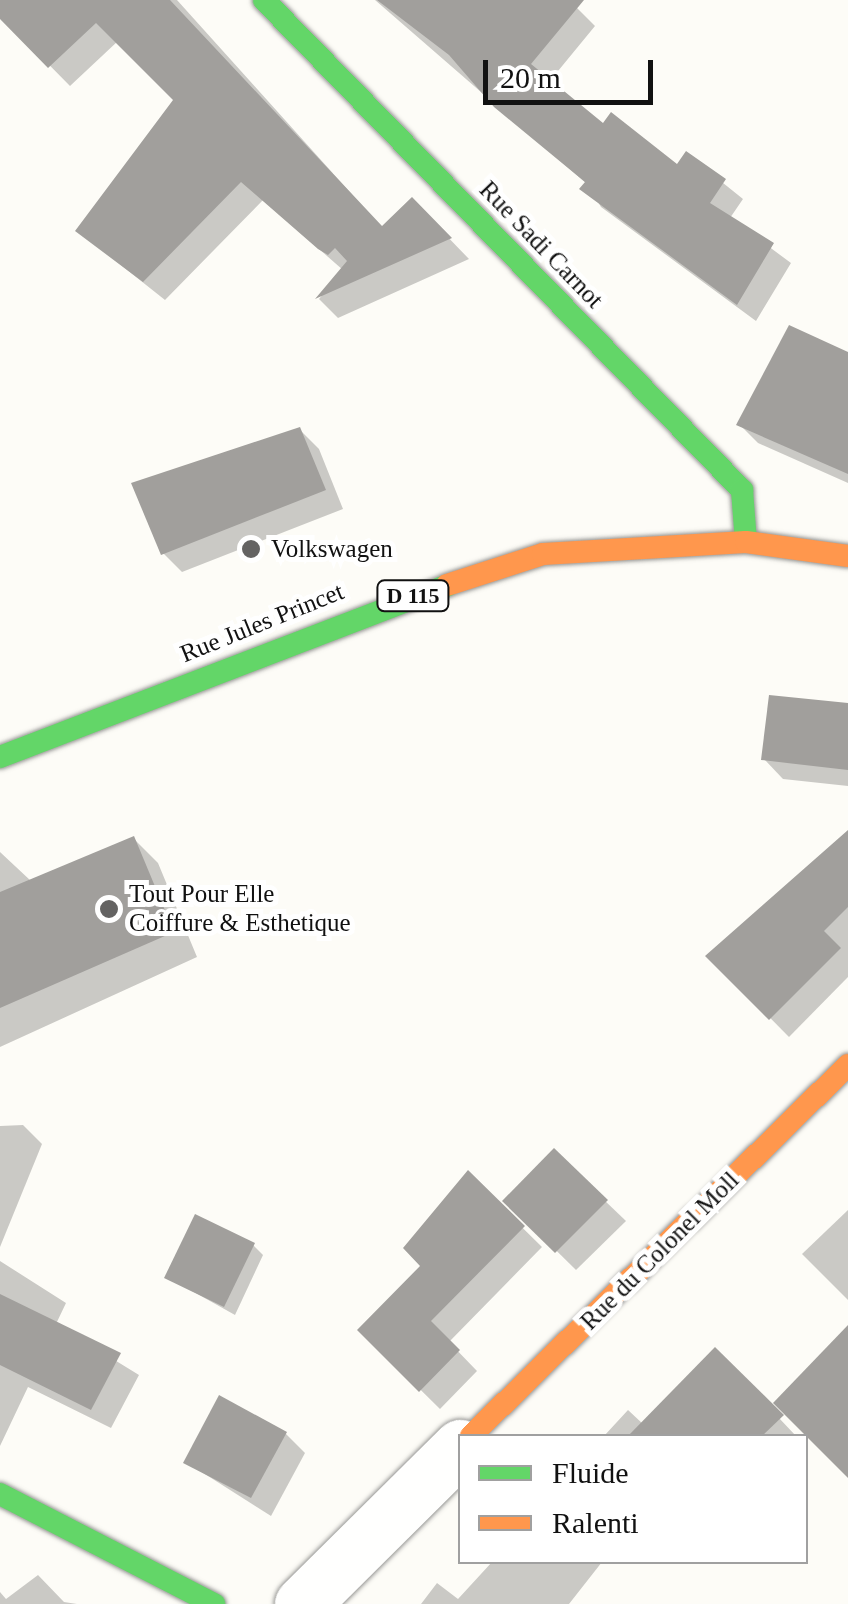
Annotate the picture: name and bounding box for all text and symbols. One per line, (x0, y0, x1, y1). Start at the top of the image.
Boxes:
scale bar (488, 40, 658, 102)
text: 20 m (500, 61, 561, 94)
street label: Rue Sadi Carnot (473, 175, 609, 315)
place label: Volkswagen (271, 534, 393, 564)
marker: Volkswagen (240, 538, 262, 560)
street label: Rue Jules Princet (176, 577, 348, 669)
road number: D 115 (376, 579, 450, 613)
place label: Tout Pour Elle Coiffure & Esthetique (129, 880, 351, 939)
marker: Tout Pour Elle Coiffure & Esthetique (98, 898, 120, 920)
street label: Rue du Colonel Moll (575, 1166, 745, 1336)
legend (458, 1434, 808, 1564)
text: Fluide (552, 1456, 629, 1489)
text: Ralenti (552, 1506, 639, 1539)

